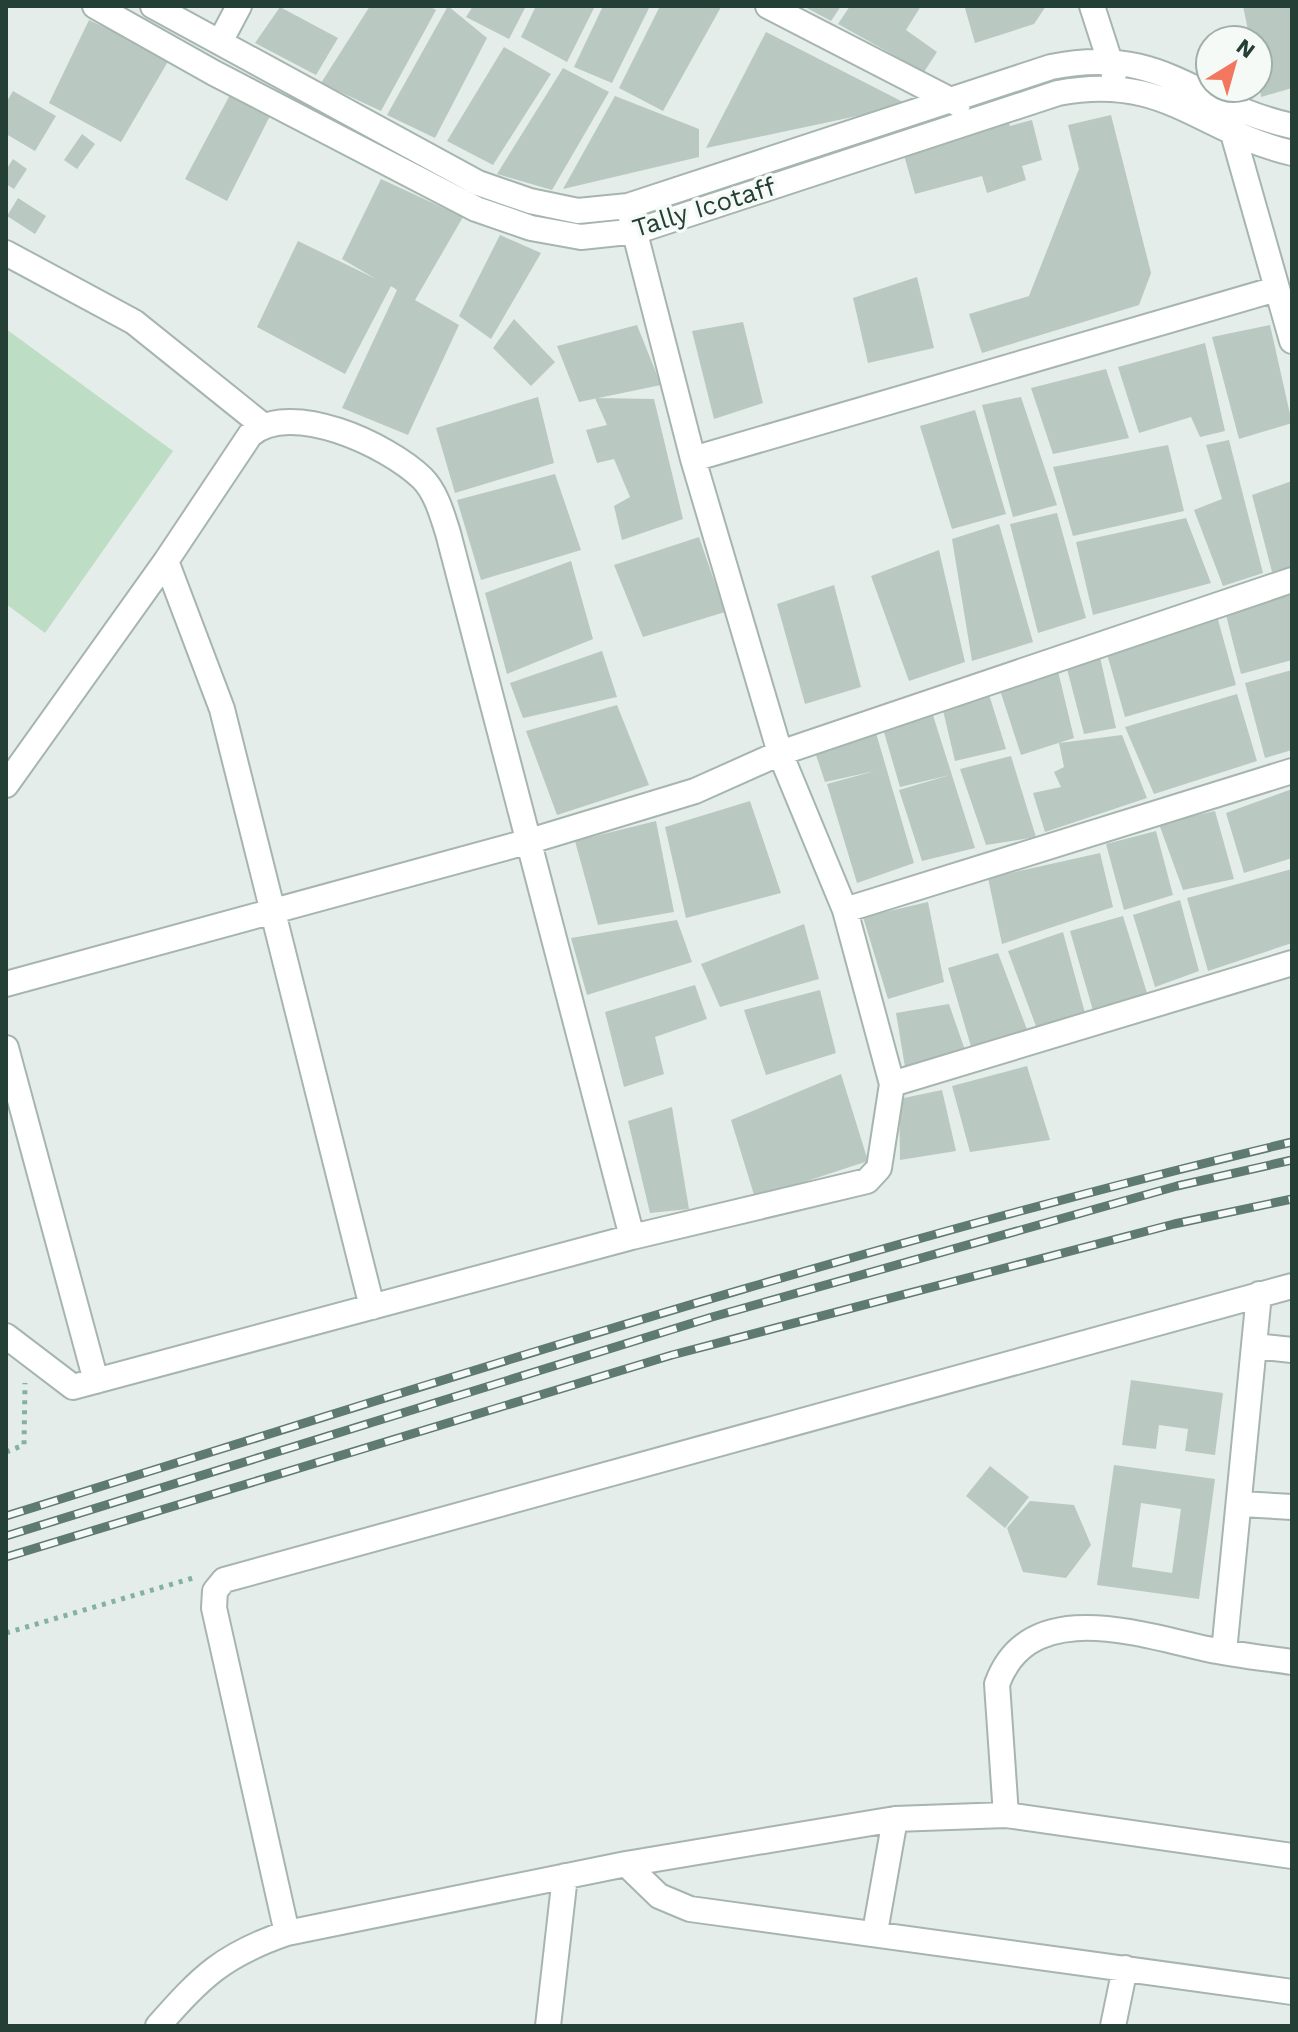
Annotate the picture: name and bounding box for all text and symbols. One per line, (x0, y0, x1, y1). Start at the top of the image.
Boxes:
north arrow (1194, 24, 1274, 104)
text: N (1232, 34, 1260, 63)
street label: Tally Icotaff (629, 171, 780, 243)

